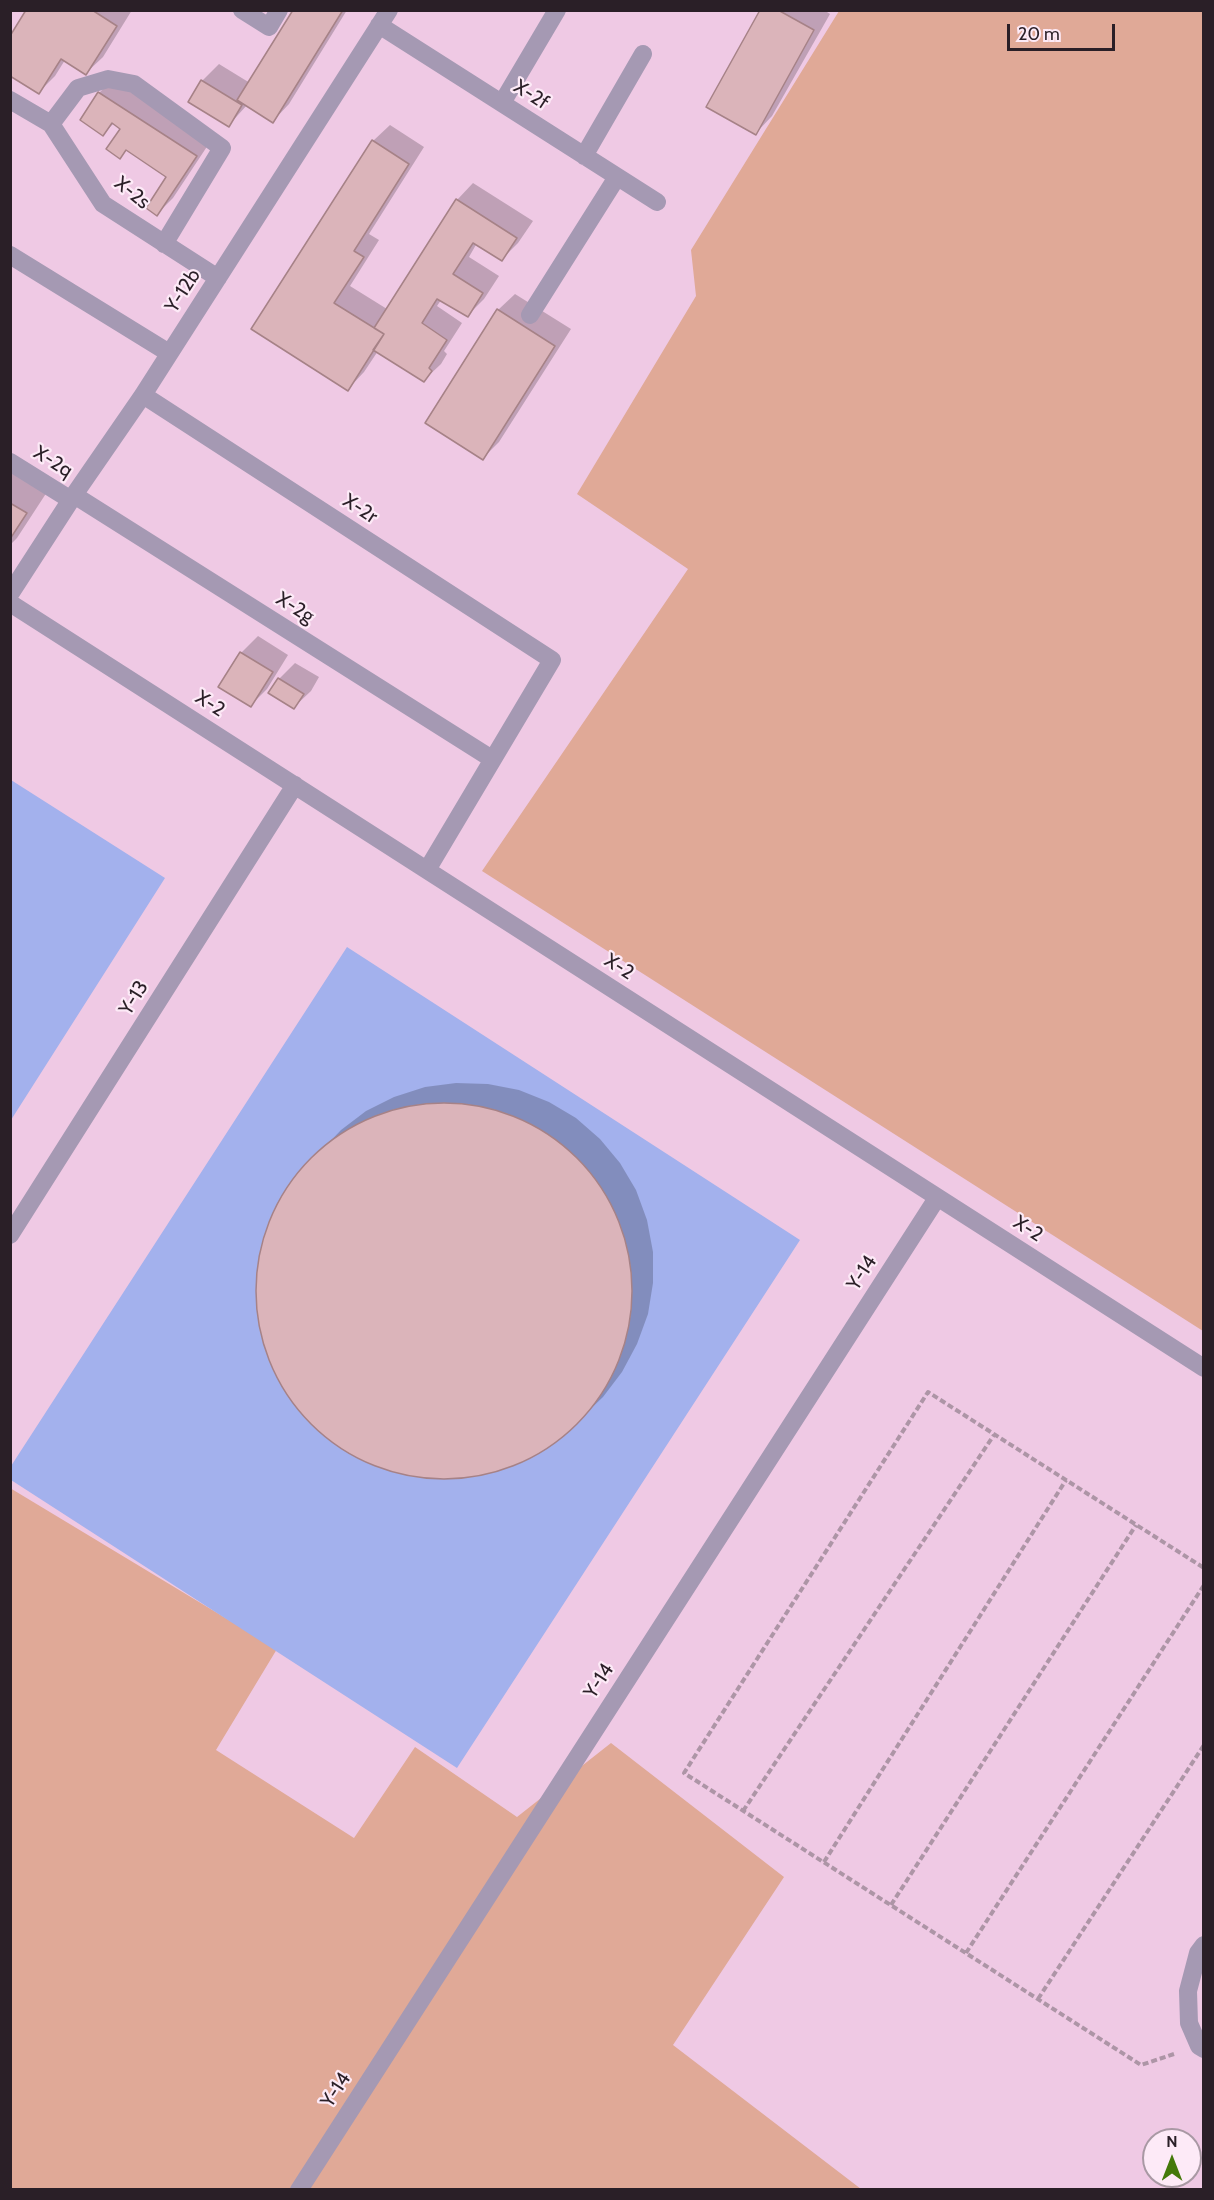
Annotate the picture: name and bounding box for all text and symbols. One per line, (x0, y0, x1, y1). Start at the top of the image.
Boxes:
scale bar (1010, 12, 1118, 50)
text: 20 m (1018, 23, 1060, 45)
street label: X-2f (509, 75, 553, 115)
street label: X-2s (109, 172, 155, 214)
street label: Y-12b (160, 265, 206, 317)
street label: X-2q (29, 441, 77, 483)
street label: X-2r (338, 489, 382, 529)
street label: X-2g (272, 587, 318, 629)
street label: X-2 (191, 686, 229, 722)
street label: X-2 (600, 949, 638, 985)
street label: Y-13 (114, 976, 154, 1020)
street label: X-2 (1009, 1211, 1047, 1247)
street label: Y-14 (842, 1251, 882, 1295)
street label: Y-14 (579, 1659, 619, 1703)
street label: Y-14 (316, 2068, 356, 2112)
north arrow (1142, 2128, 1202, 2188)
text: N (1166, 2132, 1178, 2151)

